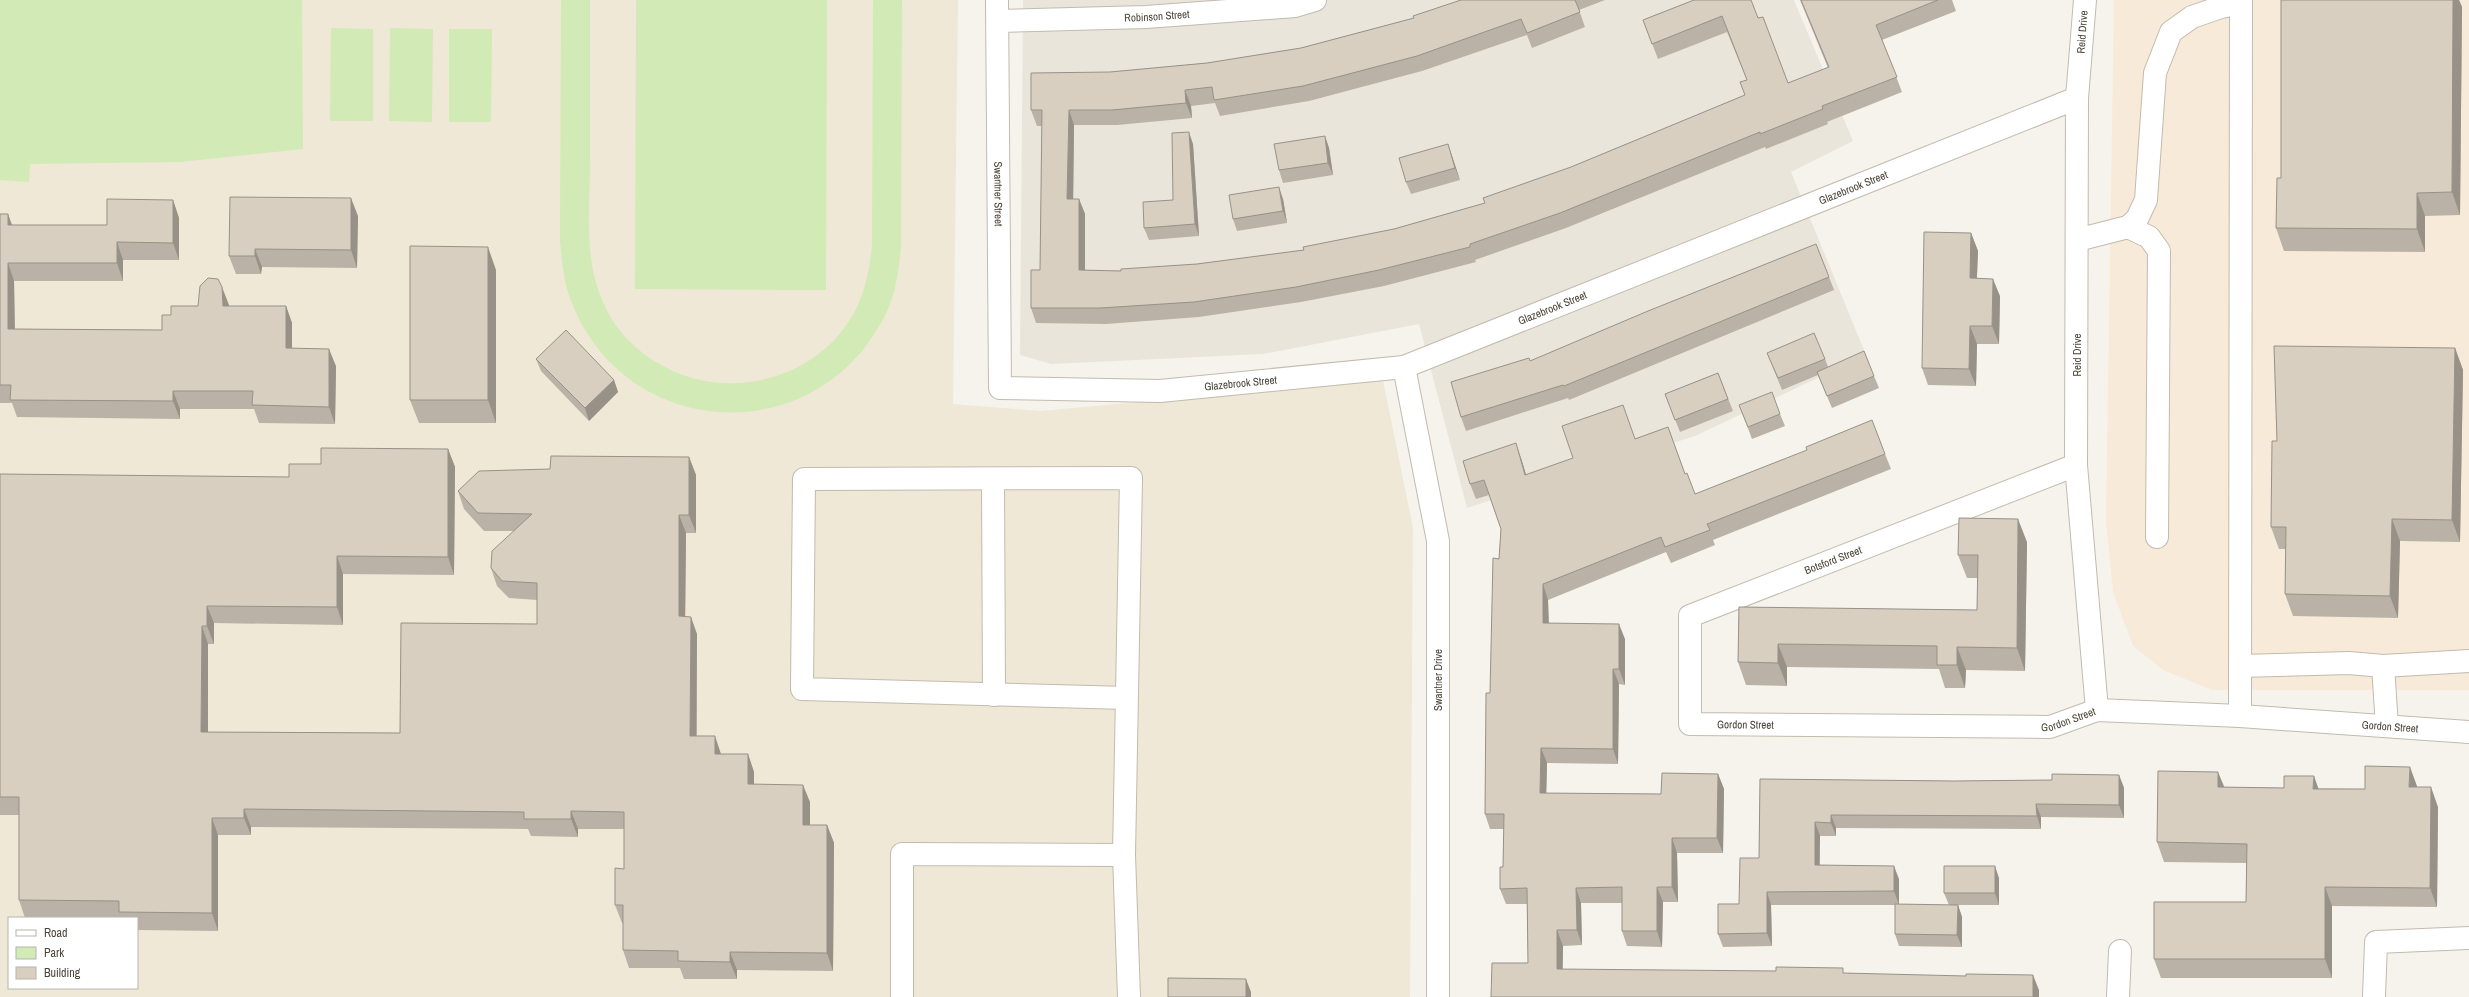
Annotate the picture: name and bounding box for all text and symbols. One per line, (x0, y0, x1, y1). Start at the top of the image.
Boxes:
street label: Robinson Street (1124, 7, 1191, 25)
street label: Reid Drive (2074, 10, 2090, 54)
street label: Swantner Street (991, 162, 1006, 227)
street label: Glazebrook Street (1817, 167, 1890, 207)
street label: Glazebrook Street (1516, 287, 1589, 328)
street label: Reid Drive (2070, 333, 2084, 377)
street label: Glazebrook Street (1204, 372, 1278, 394)
street label: Botsford Street (1802, 543, 1864, 577)
street label: Swantner Drive (1431, 649, 1445, 711)
street label: Gordon Street (2041, 704, 2098, 734)
street label: Gordon Street (1717, 717, 1774, 732)
street label: Gordon Street (2361, 718, 2419, 735)
legend (8, 917, 138, 989)
text: Road (44, 925, 68, 941)
text: Park (44, 945, 64, 961)
text: Building (44, 965, 81, 981)

